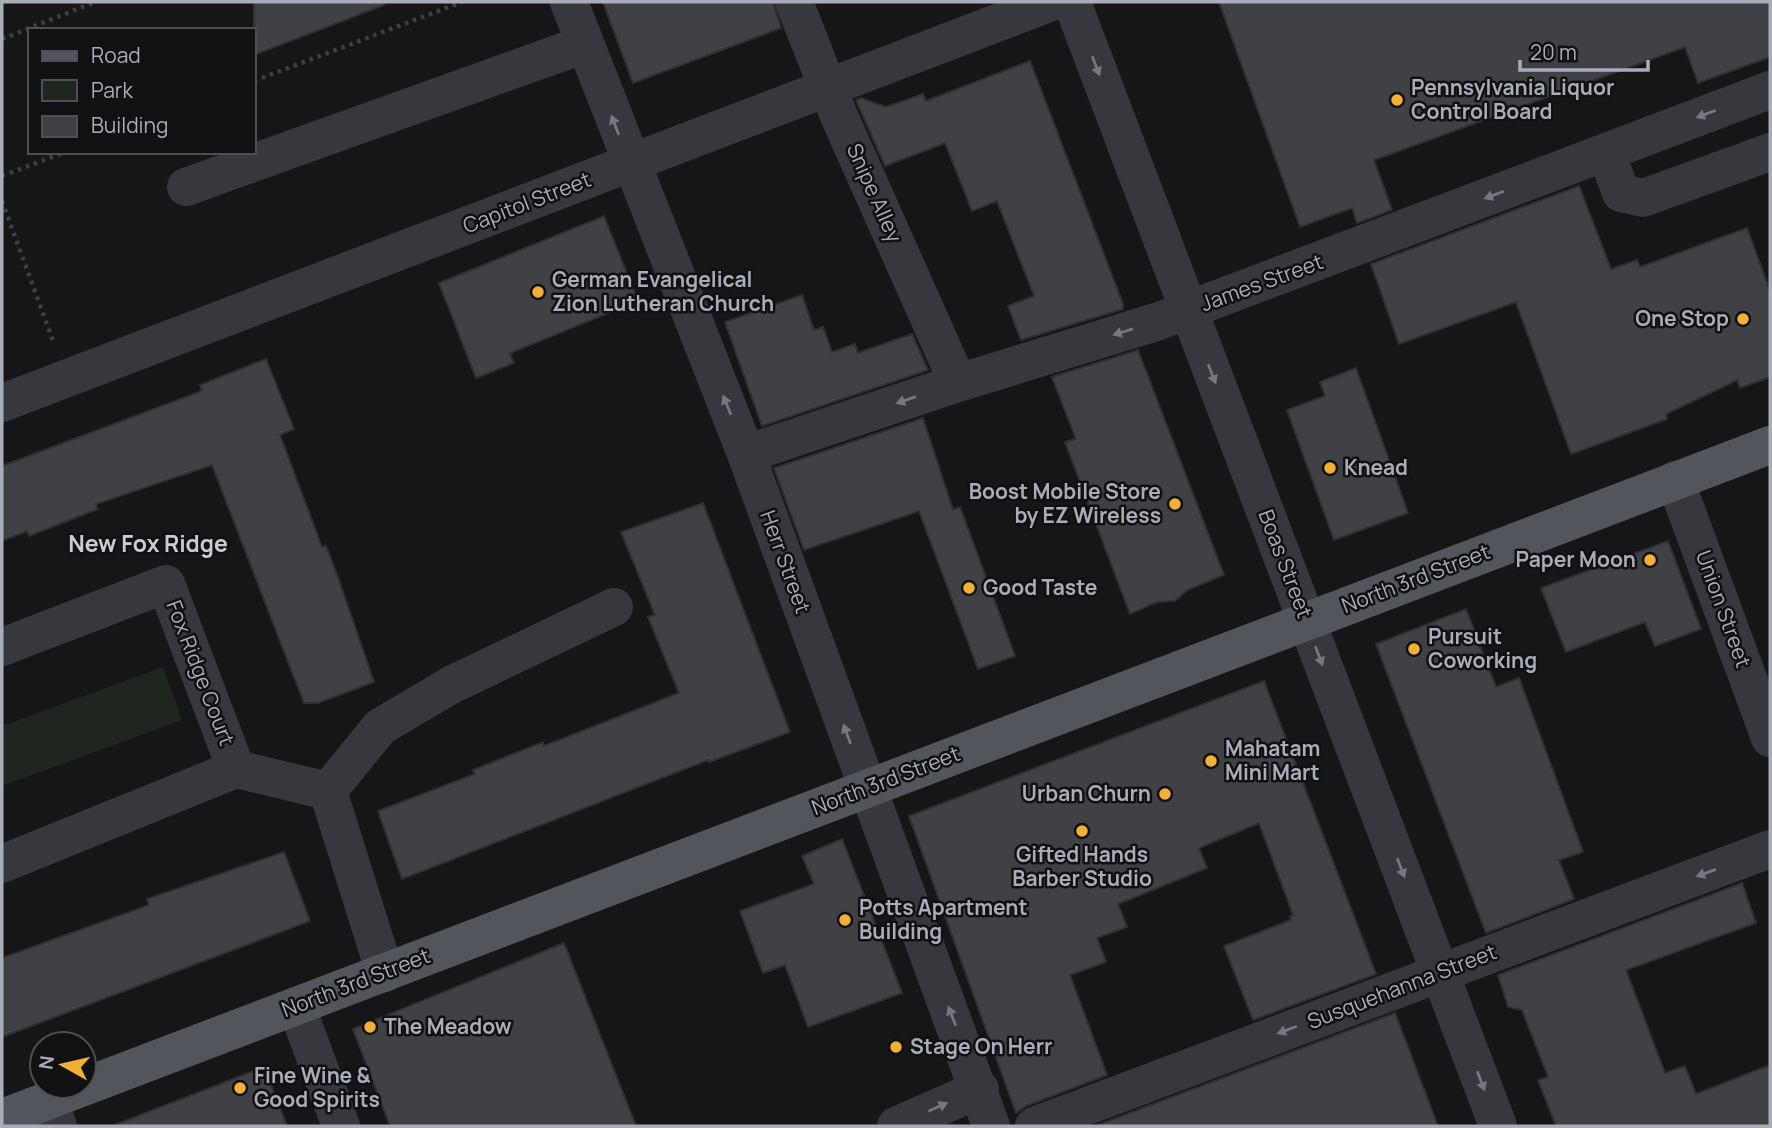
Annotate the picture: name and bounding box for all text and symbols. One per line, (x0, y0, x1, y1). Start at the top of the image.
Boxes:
legend (28, 28, 256, 154)
scale bar (1520, 28, 1648, 72)
text: 20 m (1530, 38, 1577, 66)
text: Road (91, 41, 141, 69)
one-way arrow (1091, 55, 1102, 76)
place label: Pennsylvania Liquor Control Board (1411, 73, 1614, 125)
text: Park (91, 76, 133, 104)
marker: Pennsylvania Liquor Control Board (1389, 92, 1405, 108)
one-way arrow (1696, 109, 1717, 120)
text: Building (91, 111, 168, 139)
one-way arrow (610, 115, 621, 136)
street label: Snipe Alley (841, 139, 909, 246)
street label: Capitol Street (459, 165, 595, 239)
one-way arrow (1483, 190, 1504, 201)
street label: James Street (1197, 247, 1327, 317)
place label: German Evangelical Zion Lutheran Church (552, 265, 774, 317)
marker: German Evangelical Zion Lutheran Church (530, 284, 546, 300)
place label: One Stop (1635, 304, 1729, 332)
marker: One Stop (1735, 311, 1751, 327)
one-way arrow (1113, 328, 1134, 338)
one-way arrow (1207, 364, 1218, 385)
one-way arrow (721, 395, 732, 416)
one-way arrow (896, 396, 917, 406)
place label: Knead (1344, 453, 1408, 481)
marker: Knead (1322, 460, 1338, 476)
place label: Boost Mobile Store by EZ Wireless (969, 477, 1161, 529)
marker: Boost Mobile Store by EZ Wireless (1167, 496, 1183, 512)
street label: Boas Street (1252, 505, 1319, 622)
street label: Herr Street (754, 506, 818, 617)
district label: New Fox Ridge (68, 527, 228, 559)
street label: North 3rd Street (1337, 537, 1494, 619)
place label: Paper Moon (1516, 545, 1636, 573)
street label: Union Street (1690, 546, 1758, 671)
marker: Paper Moon (1642, 552, 1658, 568)
place label: Good Taste (983, 573, 1097, 601)
marker: Good Taste (961, 580, 977, 596)
street label: Fox Ridge Court (160, 596, 241, 749)
place label: Pursuit Coworking (1428, 622, 1537, 674)
marker: Pursuit Coworking (1406, 641, 1422, 657)
one-way arrow (1314, 645, 1325, 666)
one-way arrow (841, 723, 852, 744)
place label: Mahatam Mini Mart (1225, 734, 1320, 786)
street label: North 3rd Street (807, 739, 964, 821)
marker: Mahatam Mini Mart (1203, 753, 1219, 769)
place label: Urban Churn (1022, 779, 1151, 807)
marker: Urban Churn (1157, 786, 1173, 802)
marker: Gifted Hands Barber Studio (1074, 823, 1090, 839)
place label: Gifted Hands Barber Studio (1012, 840, 1152, 892)
one-way arrow (1395, 858, 1406, 879)
one-way arrow (1696, 868, 1717, 879)
place label: Potts Apartment Building (859, 893, 1028, 945)
marker: Potts Apartment Building (837, 912, 853, 928)
street label: Susquehanna Street (1303, 937, 1500, 1035)
street label: North 3rd Street (277, 941, 434, 1023)
one-way arrow (947, 1005, 958, 1026)
place label: The Meadow (384, 1012, 512, 1040)
marker: The Meadow (362, 1019, 378, 1035)
one-way arrow (1276, 1025, 1297, 1036)
north arrow (28, 1030, 98, 1100)
place label: Stage On Herr (910, 1032, 1052, 1060)
marker: Stage On Herr (888, 1039, 904, 1055)
text: N (32, 1054, 60, 1071)
place label: Fine Wine & Good Spirits (254, 1061, 380, 1113)
one-way arrow (1476, 1070, 1487, 1091)
marker: Fine Wine & Good Spirits (232, 1080, 248, 1096)
one-way arrow (928, 1101, 948, 1113)

